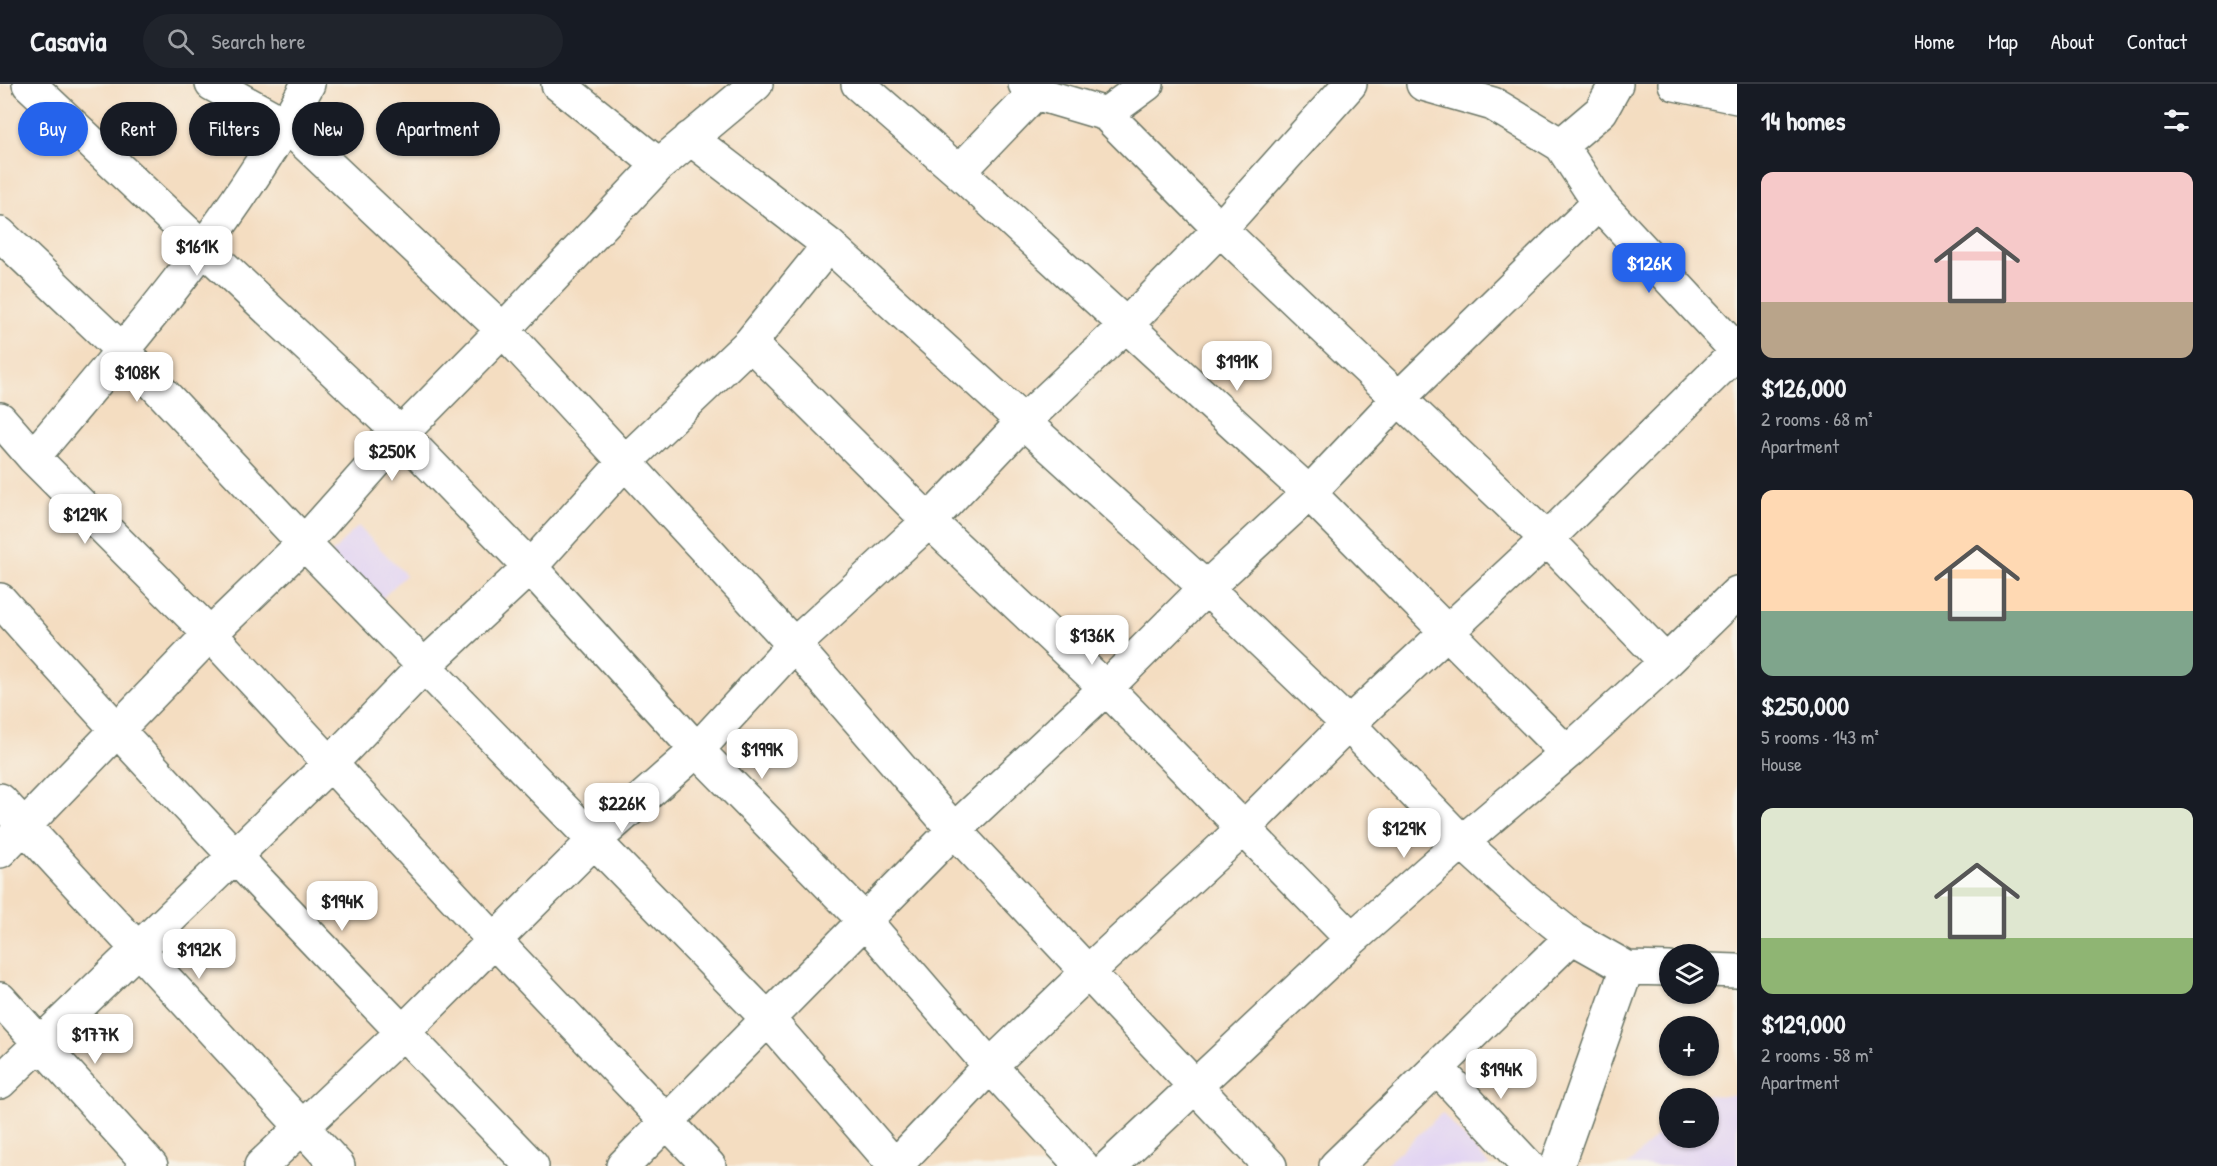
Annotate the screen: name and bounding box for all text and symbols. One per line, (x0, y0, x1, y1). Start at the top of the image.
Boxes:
search box (143, 14, 563, 68)
text: Casavia (30, 22, 107, 60)
icon: search (164, 25, 197, 58)
text: Search here (212, 26, 306, 56)
text: Home (1914, 27, 1955, 56)
text: Map (1988, 27, 2018, 56)
text: About (2051, 27, 2094, 56)
text: Contact (2127, 27, 2187, 56)
chip: Buy (18, 102, 88, 156)
chip: Rent (100, 102, 177, 156)
chip: Filters (189, 102, 280, 156)
chip: New (292, 102, 364, 156)
chip: Apartment (376, 102, 500, 156)
text: 14 homes (1761, 103, 1846, 138)
icon: filters (2160, 104, 2193, 137)
icon: home (1923, 211, 2031, 319)
pin: $161K (155, 226, 239, 277)
text: $161K (175, 232, 219, 259)
pin: $126K (1607, 243, 1691, 294)
text: $126K (1626, 249, 1672, 276)
pin: $191K (1195, 341, 1279, 392)
text: $191K (1216, 347, 1258, 374)
pin: $108K (95, 352, 179, 403)
text: $108K (114, 358, 160, 385)
text: $126,000 (1761, 370, 1846, 405)
text: 2 rooms · 68 m² (1761, 405, 1873, 432)
pin: $250K (350, 431, 434, 482)
text: Apartment (1761, 432, 1839, 459)
text: $250K (368, 437, 416, 464)
pin: $129K (43, 494, 127, 545)
text: $129K (63, 500, 107, 527)
icon: home (1923, 529, 2031, 637)
pin: $136K (1050, 615, 1134, 666)
text: $136K (1070, 621, 1114, 648)
text: $250,000 (1761, 688, 1849, 723)
text: 5 rooms · 143 m² (1761, 723, 1879, 750)
pin: $199K (720, 729, 804, 780)
text: $199K (741, 735, 783, 762)
text: House (1761, 750, 1802, 777)
pin: $226K (580, 783, 664, 834)
text: $226K (598, 789, 646, 816)
pin: $129K (1362, 808, 1446, 859)
text: $129K (1382, 814, 1426, 841)
icon: home (1923, 847, 2031, 955)
pin: $194K (300, 881, 384, 932)
text: $194K (321, 887, 363, 914)
pin: $192K (157, 929, 241, 980)
text: $192K (177, 935, 221, 962)
map controls (1659, 944, 1719, 1148)
button: layers (1659, 944, 1719, 1004)
text: $129,000 (1761, 1006, 1846, 1041)
pin: $177K (53, 1014, 137, 1065)
button: + (1659, 1016, 1719, 1076)
text: $177K (71, 1020, 119, 1047)
text: 2 rooms · 58 m² (1761, 1041, 1873, 1068)
pin: $194K (1459, 1049, 1543, 1100)
text: $194K (1480, 1055, 1522, 1082)
text: Apartment (1761, 1068, 1839, 1095)
button: − (1659, 1088, 1719, 1148)

